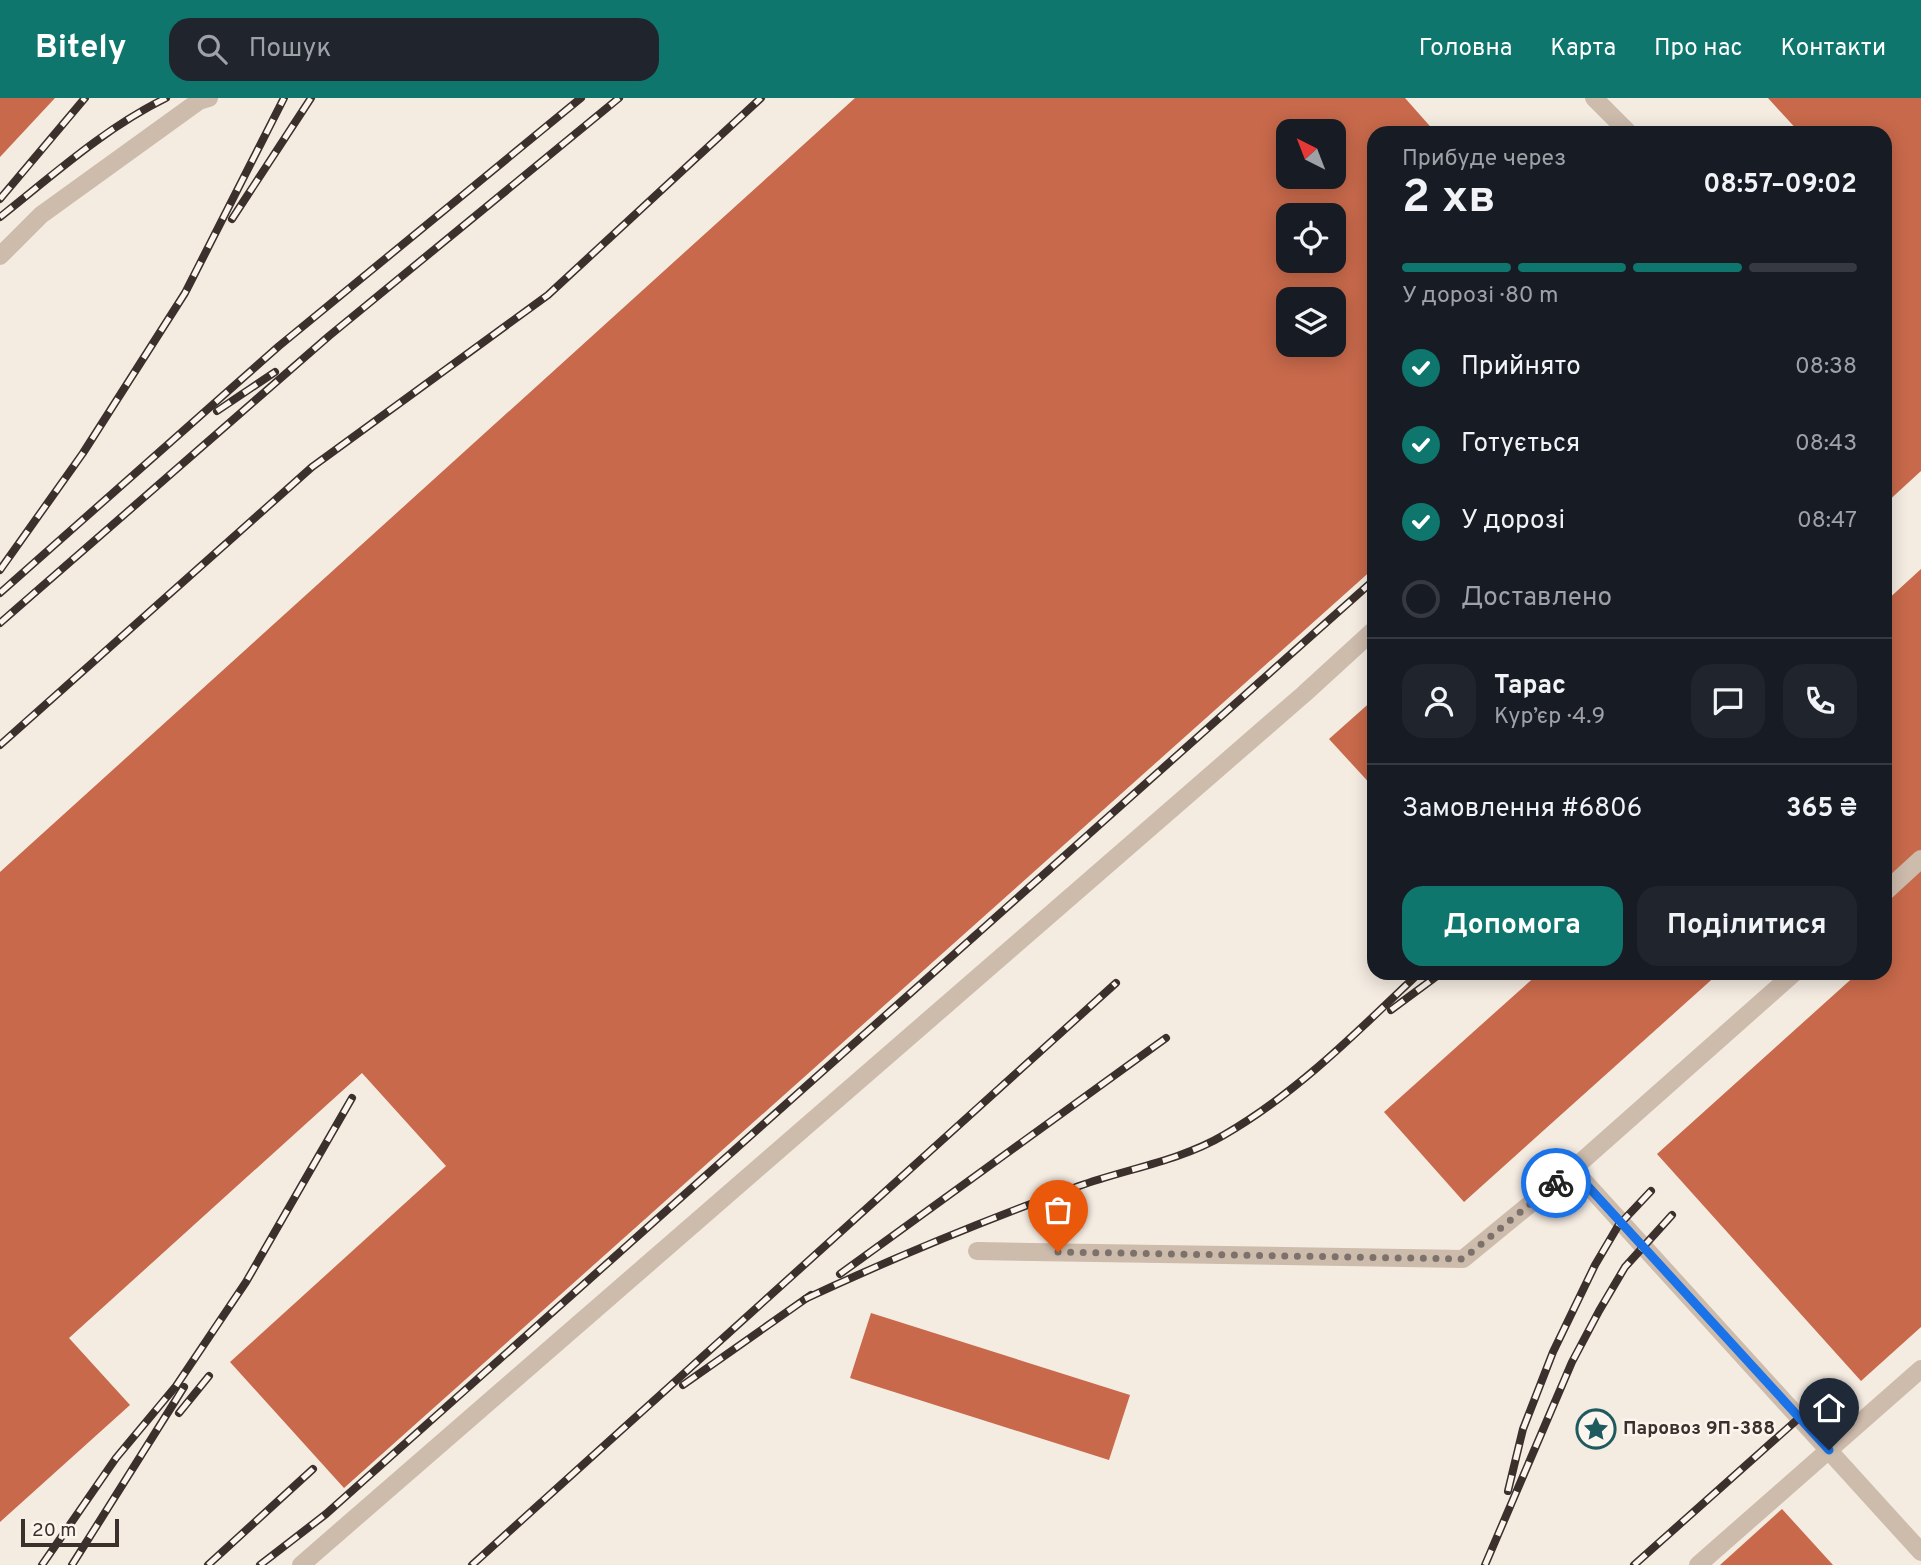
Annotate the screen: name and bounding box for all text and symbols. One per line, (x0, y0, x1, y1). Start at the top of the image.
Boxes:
search box (169, 18, 659, 81)
text: Bitely (35, 28, 127, 70)
icon: search (193, 30, 231, 68)
text: Пошук (249, 33, 331, 66)
text: Головна (1419, 34, 1512, 64)
text: Карта (1550, 34, 1616, 64)
text: Про нас (1654, 34, 1742, 64)
text: Контакти (1780, 34, 1886, 64)
north arrow (1276, 119, 1346, 189)
map controls (1276, 119, 1346, 357)
text: Прибуде через (1402, 145, 1566, 174)
text: 08:57–09:02 (1703, 169, 1857, 202)
text: 2 хв (1402, 170, 1496, 229)
button: locate (1276, 203, 1346, 273)
text: У дорозі · 80 m (1402, 282, 1558, 311)
button: layers (1276, 287, 1346, 357)
icon: check (1402, 349, 1440, 387)
text: Прийнято (1461, 351, 1581, 384)
text: 08:38 (1795, 353, 1857, 382)
icon: check (1402, 426, 1440, 464)
text: Готується (1461, 428, 1580, 461)
text: 08:43 (1795, 430, 1857, 459)
icon: check (1402, 503, 1440, 541)
text: У дорозі (1461, 505, 1565, 538)
text: 08:47 (1797, 507, 1857, 536)
text: Доставлено (1461, 582, 1612, 615)
button: person (1402, 664, 1476, 738)
button: chat (1691, 664, 1765, 738)
button: phone (1783, 664, 1857, 738)
text: Тарас (1494, 670, 1566, 703)
text: Кур’єр · 4.9 (1494, 703, 1605, 732)
text: Замовлення #6806 (1402, 793, 1642, 826)
text: 365 ₴ (1786, 793, 1857, 826)
button: Допомога (1402, 886, 1623, 966)
button: Поділитися (1637, 886, 1857, 966)
courier (1521, 1148, 1591, 1218)
icon: bike (1537, 1164, 1575, 1202)
pin (1028, 1180, 1088, 1252)
icon: bag (1039, 1191, 1077, 1229)
pin (1799, 1378, 1859, 1450)
icon: home (1810, 1389, 1848, 1427)
place icon: Паровоз 9П-388 (1575, 1408, 1617, 1450)
place label: Паровоз 9П-388 (1623, 1417, 1775, 1441)
scale bar (21, 1516, 119, 1548)
text: 20 m (32, 1519, 76, 1543)

